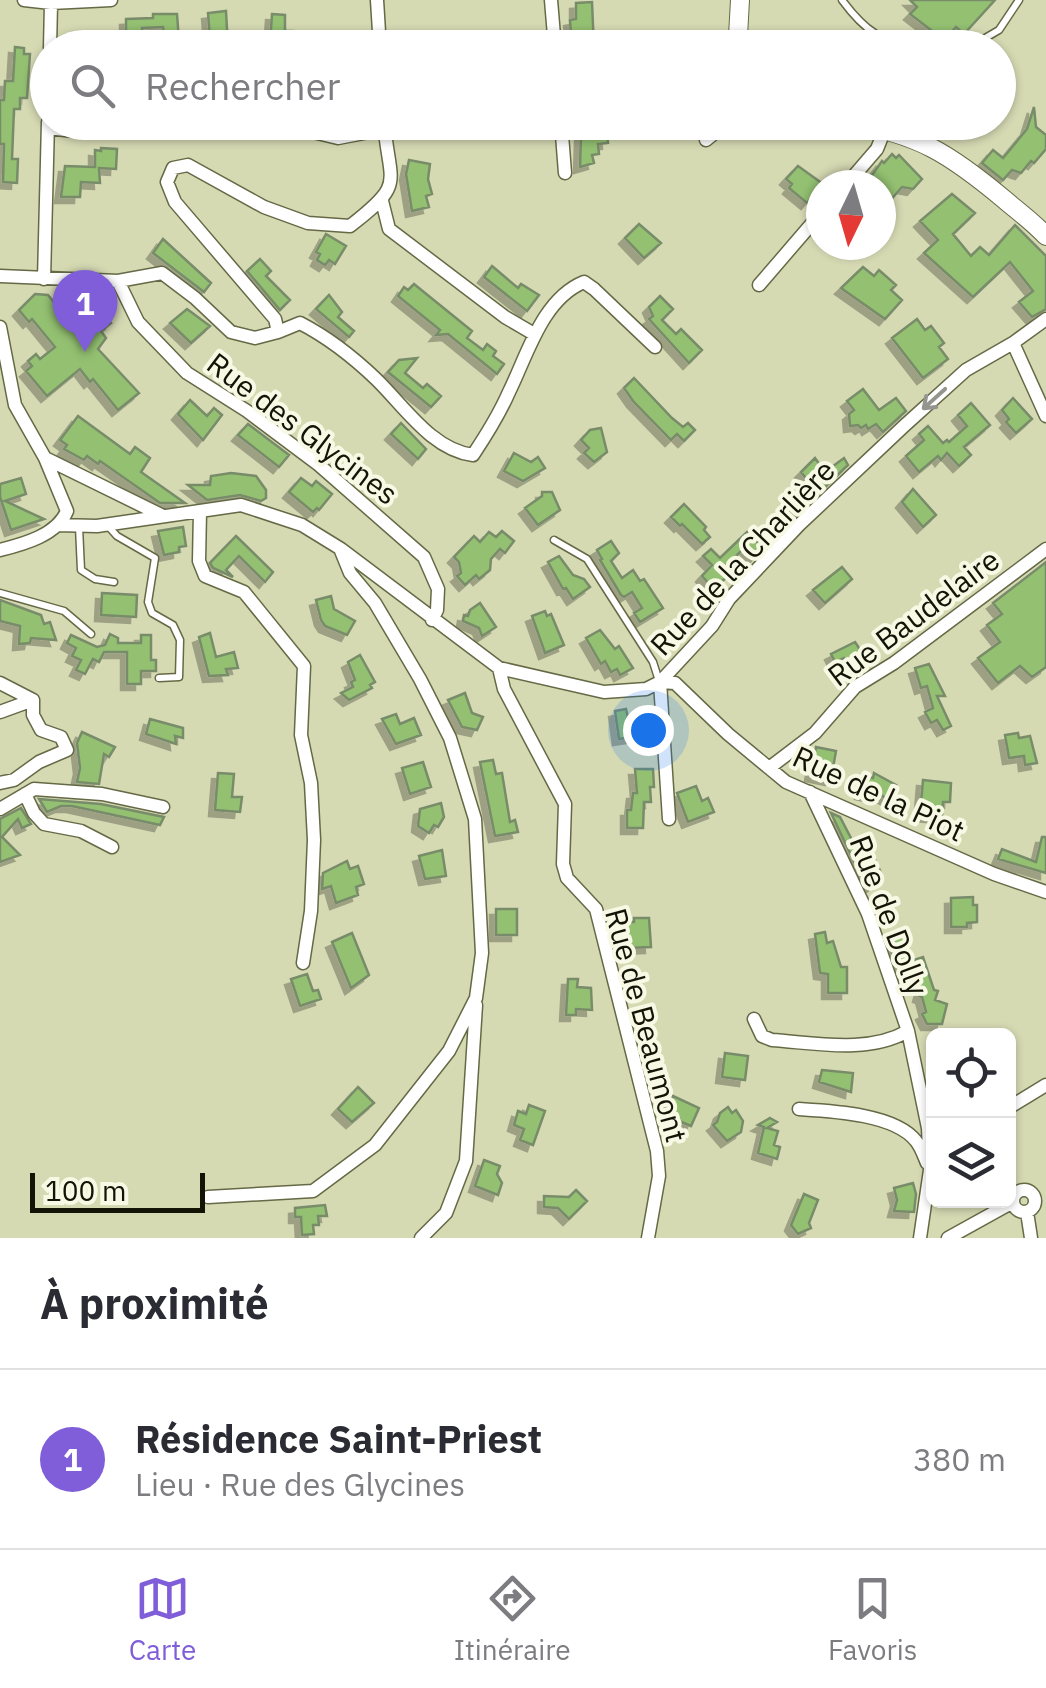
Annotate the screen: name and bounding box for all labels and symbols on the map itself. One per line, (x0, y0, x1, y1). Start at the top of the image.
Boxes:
north arrow (806, 170, 896, 260)
pin: 1 (52, 270, 118, 352)
street label: Rue des Glycines (200, 343, 406, 513)
one-way arrow (922, 387, 947, 410)
street label: Rue de la Charlière (641, 451, 843, 663)
street label: Rue Baudelaire (819, 540, 1007, 694)
your location (623, 705, 674, 756)
street label: Rue de la Piot (787, 736, 971, 850)
street label: Rue de Dolly (842, 829, 938, 1001)
street label: Rue de Beaumont (597, 904, 697, 1146)
scale bar (30, 1168, 205, 1212)

